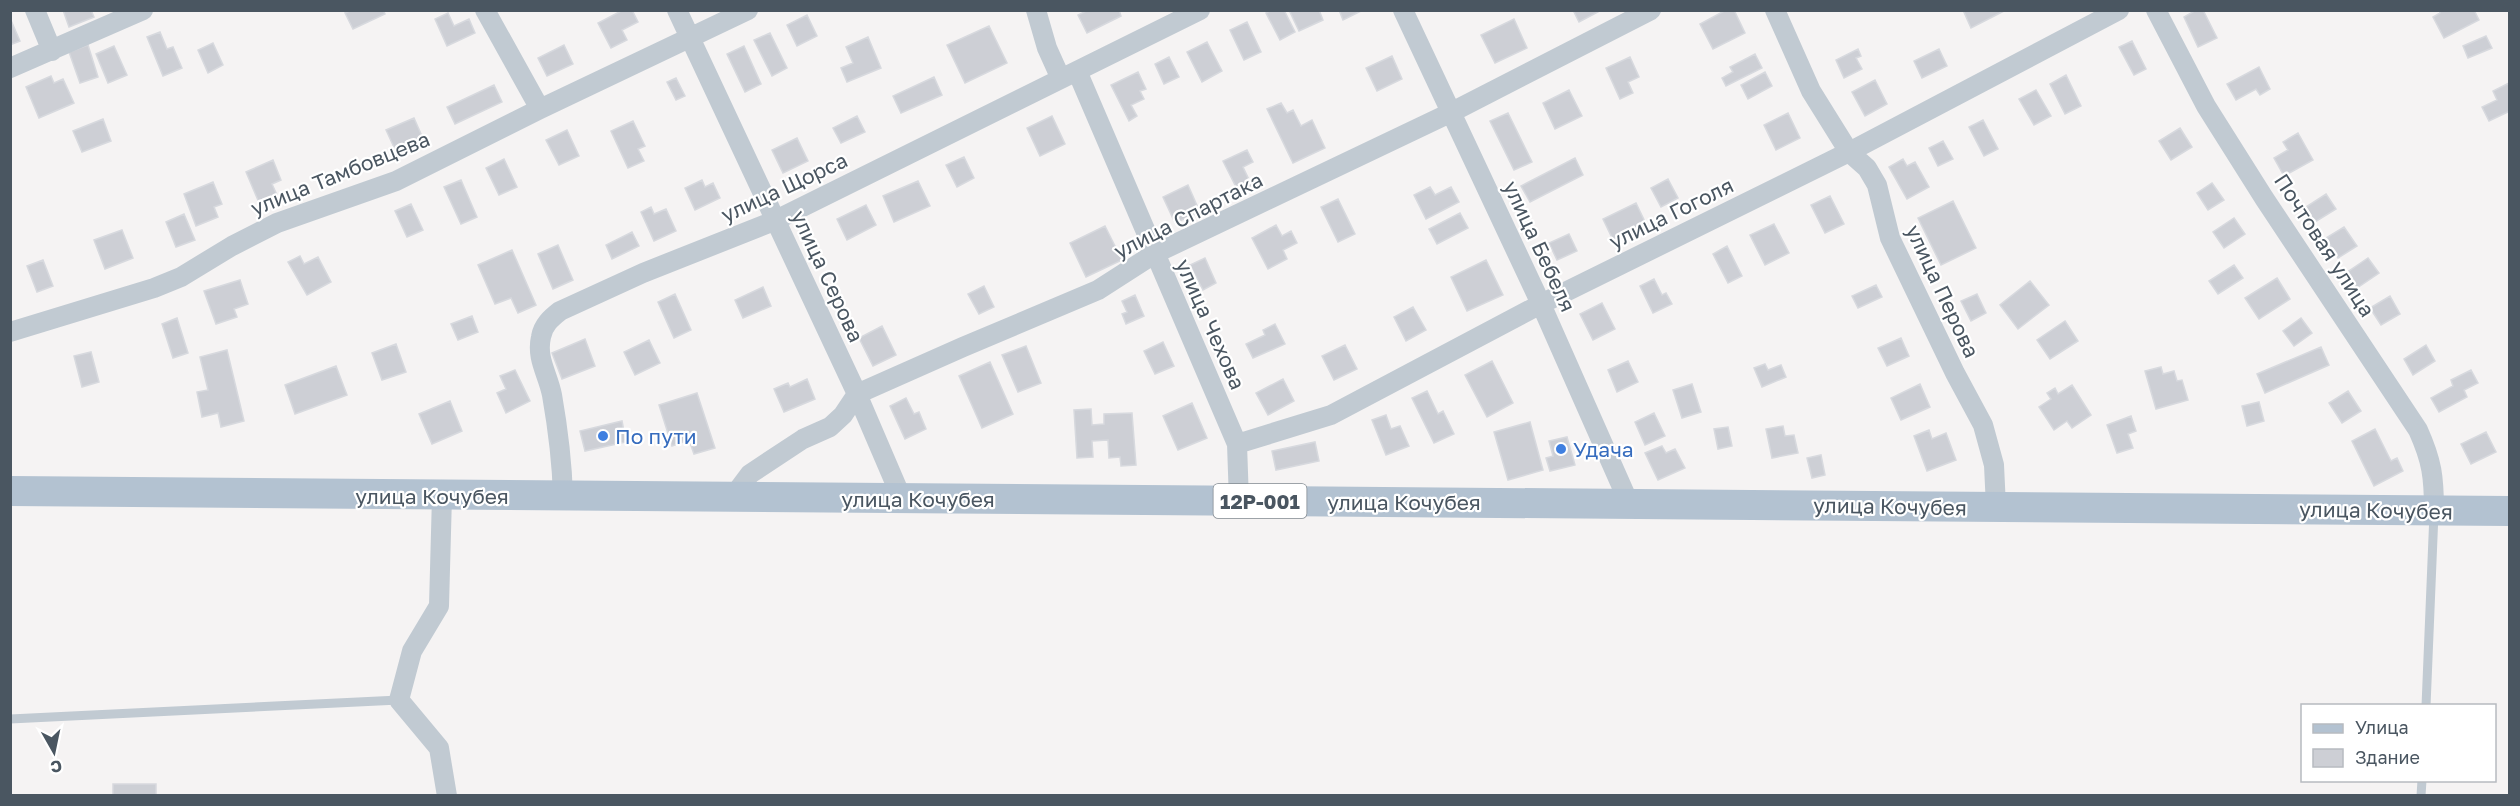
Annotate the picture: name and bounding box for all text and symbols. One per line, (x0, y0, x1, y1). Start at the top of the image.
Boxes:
street label: улица Тамбовцева (247, 125, 433, 221)
street label: улица Щорса (717, 146, 851, 228)
street label: улица Спартака (1109, 166, 1267, 264)
street label: Почтовая улица (2269, 169, 2381, 321)
street label: улица Гоголя (1605, 172, 1737, 254)
street label: улица Бебеля (1498, 176, 1582, 316)
street label: улица Серова (786, 206, 870, 346)
street label: улица Перова (1901, 220, 1985, 362)
street label: улица Чехова (1171, 255, 1251, 393)
place label: По пути (615, 423, 696, 449)
marker: По пути (596, 429, 610, 443)
place label: Удача (1573, 436, 1634, 462)
marker: Удача (1554, 442, 1568, 456)
street label: улица Кочубея (355, 483, 509, 509)
road number: 12Р-001 (1214, 484, 1306, 518)
street label: улица Кочубея (841, 486, 995, 512)
street label: улица Кочубея (1327, 489, 1481, 515)
street label: улица Кочубея (1813, 492, 1967, 520)
street label: улица Кочубея (2299, 496, 2453, 524)
legend (2301, 704, 2496, 782)
text: Улица (2355, 716, 2409, 738)
north arrow (24, 722, 84, 782)
text: Здание (2355, 746, 2420, 768)
text: С (49, 756, 64, 778)

